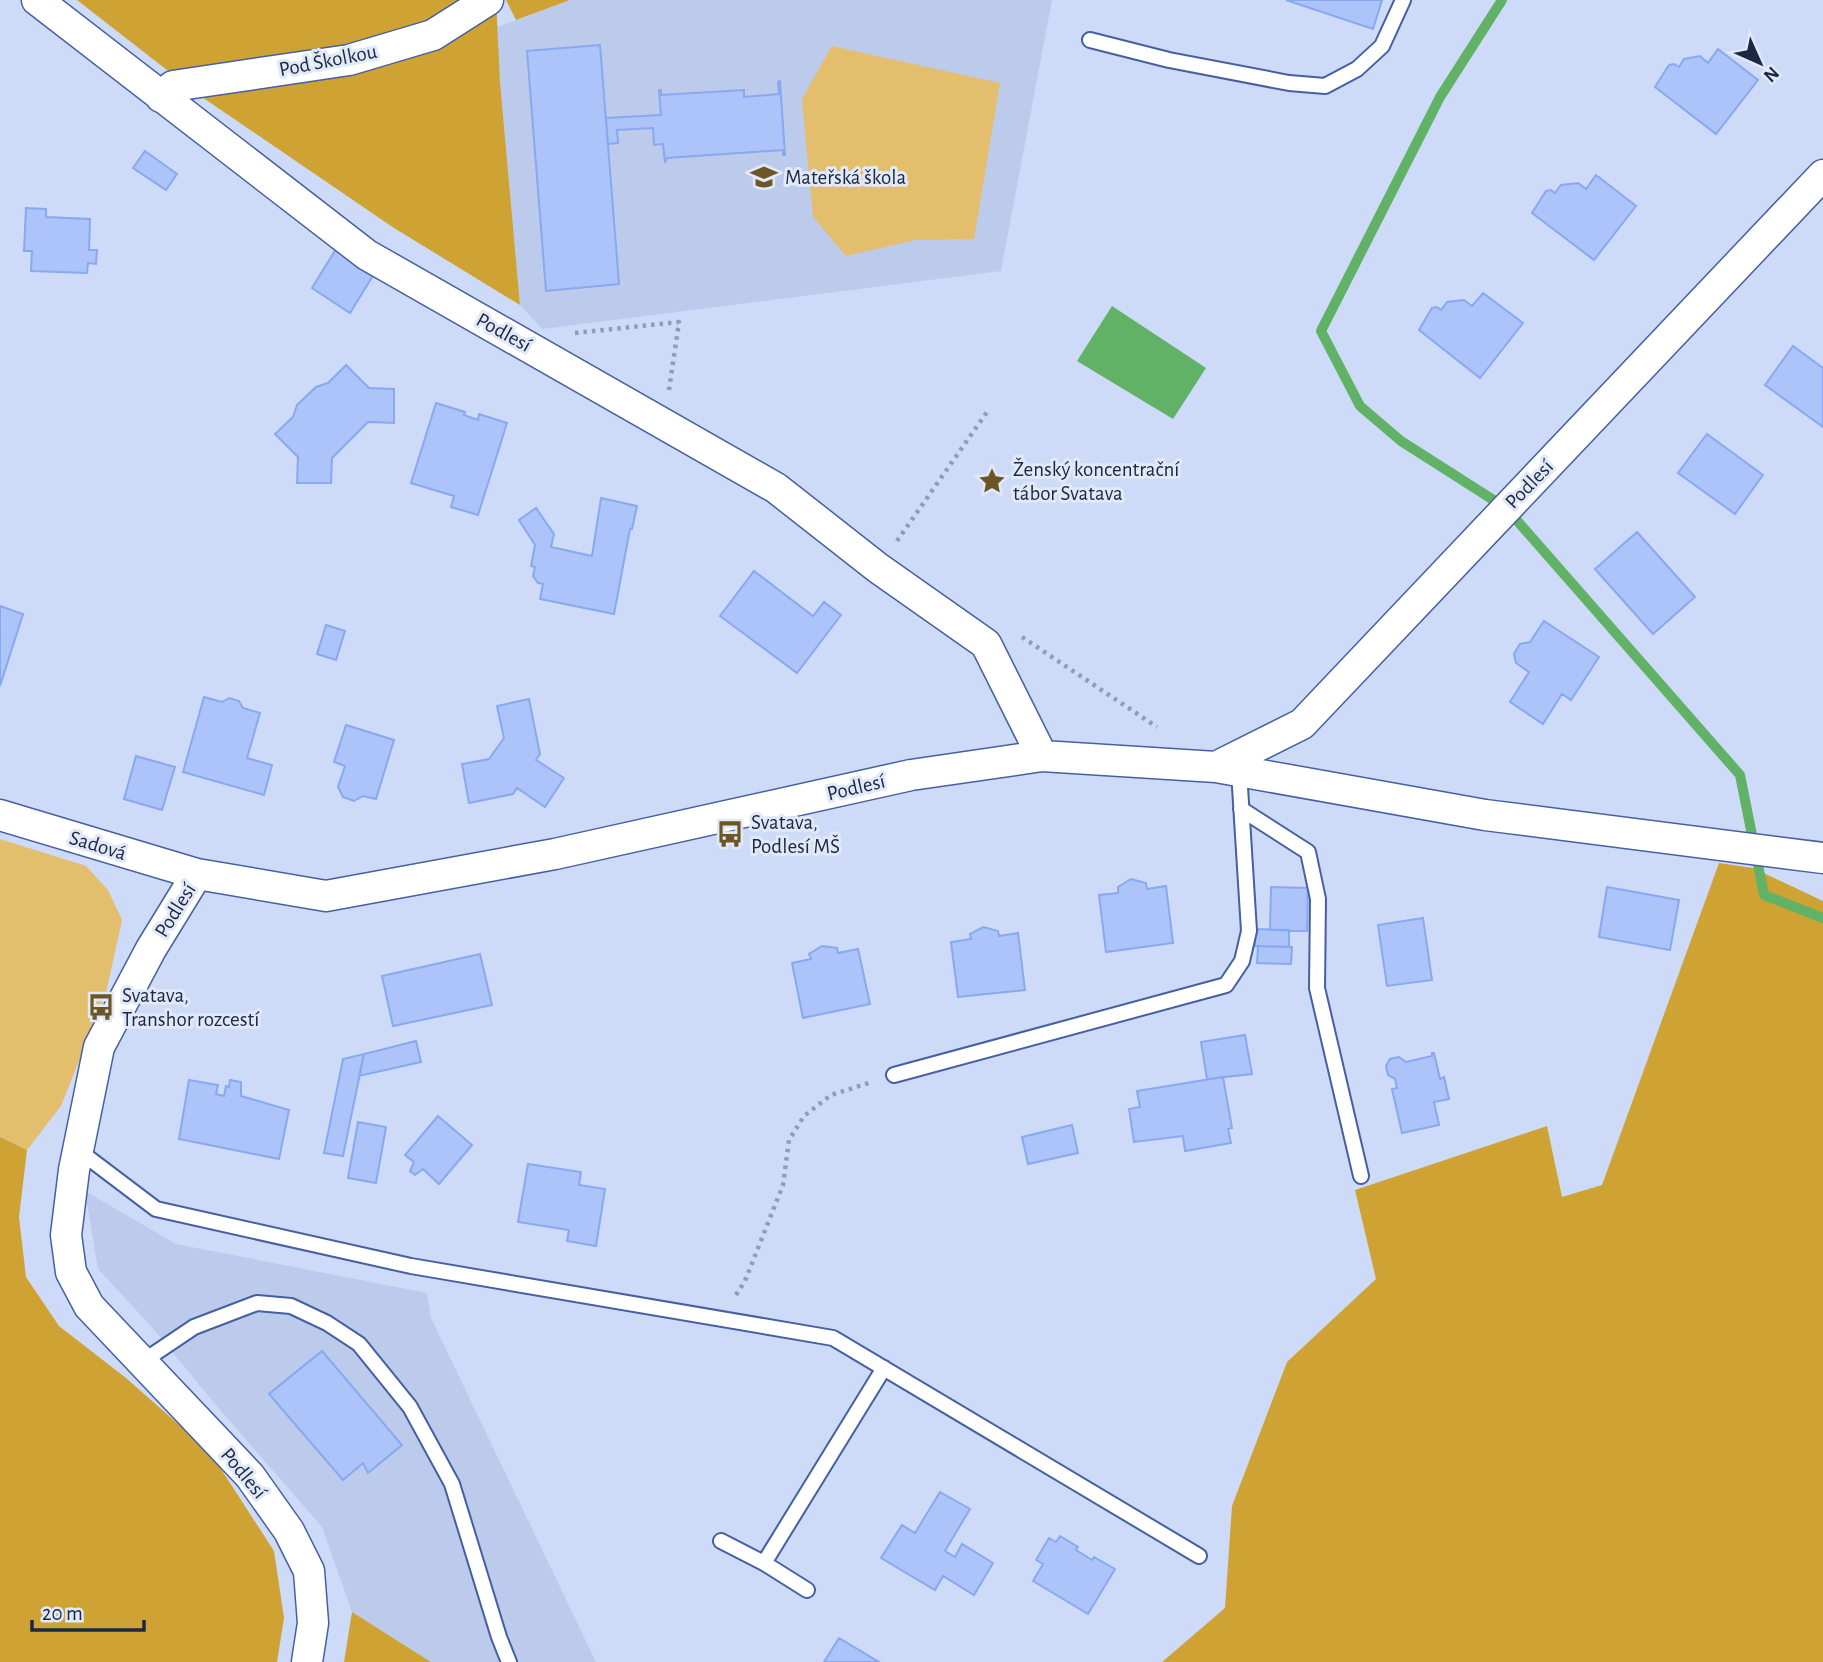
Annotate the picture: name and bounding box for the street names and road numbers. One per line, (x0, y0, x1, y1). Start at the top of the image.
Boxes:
street label: Pod Školkou (277, 39, 379, 80)
street label: Podlesí (473, 309, 535, 356)
street label: Podlesí (1501, 455, 1558, 513)
street label: Podlesí (825, 770, 888, 804)
street label: Sadová (67, 827, 129, 864)
street label: Podlesí (151, 879, 200, 941)
street label: Podlesí (217, 1444, 271, 1503)

